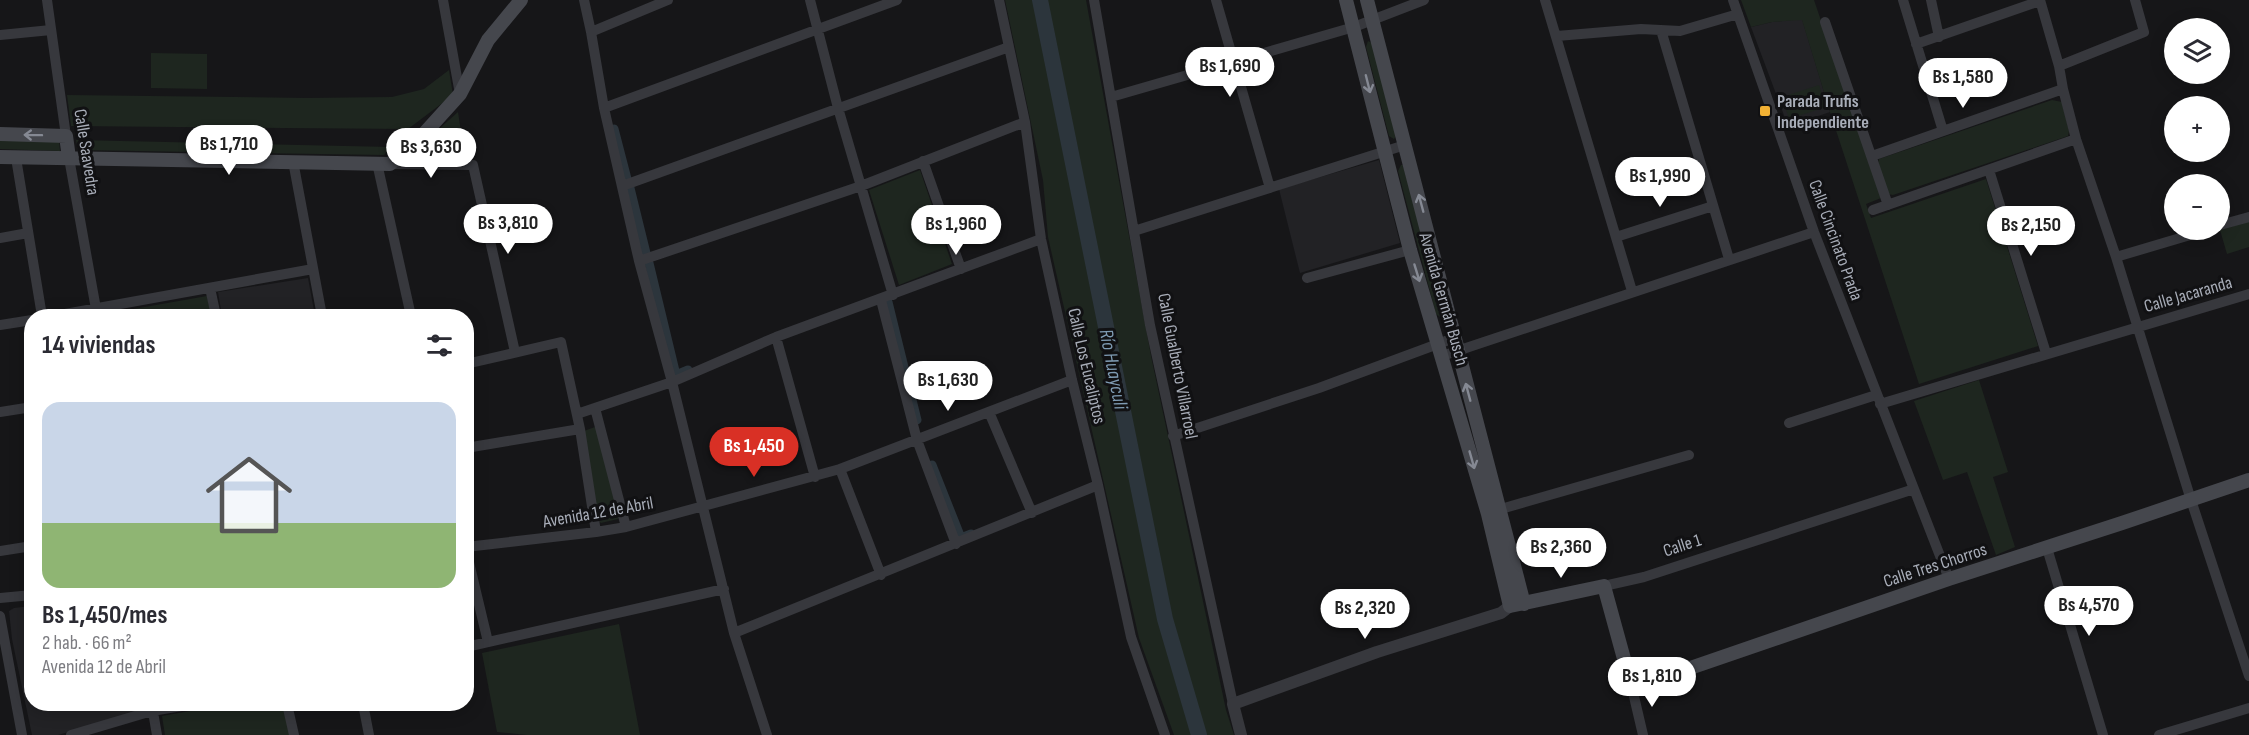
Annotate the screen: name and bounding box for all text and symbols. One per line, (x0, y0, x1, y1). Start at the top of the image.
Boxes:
map controls (2164, 18, 2230, 240)
button: layers (2164, 18, 2230, 84)
pin: Bs 1,690 (1168, 47, 1292, 98)
text: Bs 1,690 (1199, 54, 1261, 78)
pin: Bs 1,580 (1901, 58, 2025, 109)
text: Bs 1,580 (1932, 65, 1994, 89)
one-way arrow (1363, 74, 1375, 93)
place label: Parada Trufis Independiente (1777, 91, 1869, 133)
button: + (2164, 96, 2230, 162)
marker: Parada Trufis Independiente (1758, 104, 1772, 118)
street label: Calle Saavedra (69, 107, 104, 197)
pin: Bs 1,710 (167, 125, 291, 176)
pin: Bs 3,630 (369, 128, 493, 179)
one-way arrow (24, 129, 44, 141)
text: Bs 1,710 (200, 132, 258, 156)
text: Bs 3,630 (400, 135, 462, 159)
pin: Bs 1,990 (1598, 157, 1722, 208)
text: Bs 1,990 (1629, 164, 1691, 188)
button: − (2164, 174, 2230, 240)
street label: Calle Cincinato Prada (1804, 177, 1867, 303)
one-way arrow (1414, 194, 1426, 213)
pin: Bs 3,810 (446, 204, 570, 255)
pin: Bs 1,960 (894, 205, 1018, 256)
pin: Bs 2,150 (1969, 206, 2093, 257)
text: Bs 3,810 (478, 211, 538, 235)
text: Bs 1,960 (925, 212, 987, 236)
text: Bs 2,150 (2001, 213, 2061, 237)
street label: Avenida Germán Busch (1414, 229, 1473, 368)
one-way arrow (1412, 263, 1423, 282)
street label: Calle Jacaranda (2142, 272, 2235, 317)
street label: Calle Gualberto Villarroel (1153, 291, 1202, 441)
street label: Calle Los Eucaliptos (1063, 306, 1110, 426)
water label: Río Huayculi (1093, 327, 1133, 413)
icon: filters (423, 329, 456, 362)
text: 14 viviendas (42, 330, 155, 361)
pin: Bs 1,630 (886, 361, 1010, 412)
text: Bs 1,630 (917, 368, 979, 392)
one-way arrow (1461, 383, 1473, 402)
pin: Bs 1,450 (692, 427, 816, 478)
text: Bs 1,450 (723, 434, 785, 458)
icon: home (195, 441, 303, 549)
one-way arrow (1467, 450, 1478, 469)
street label: Avenida 12 de Abril (540, 492, 655, 533)
pin: Bs 2,360 (1499, 528, 1623, 579)
street label: Calle 1 (1661, 529, 1704, 561)
text: Bs 2,360 (1530, 535, 1592, 559)
street label: Calle Tres Chorros (1881, 539, 1989, 592)
pin: Bs 4,570 (2027, 586, 2151, 637)
pin: Bs 2,320 (1303, 589, 1427, 640)
text: Bs 4,570 (2058, 593, 2120, 617)
text: Bs 2,320 (1335, 596, 1395, 620)
text: Bs 1,450/mes (42, 600, 167, 631)
text: 2 hab. · 66 m² (42, 631, 132, 655)
text: Avenida 12 de Abril (42, 655, 166, 679)
pin: Bs 1,810 (1590, 657, 1714, 708)
text: Bs 1,810 (1622, 664, 1682, 688)

